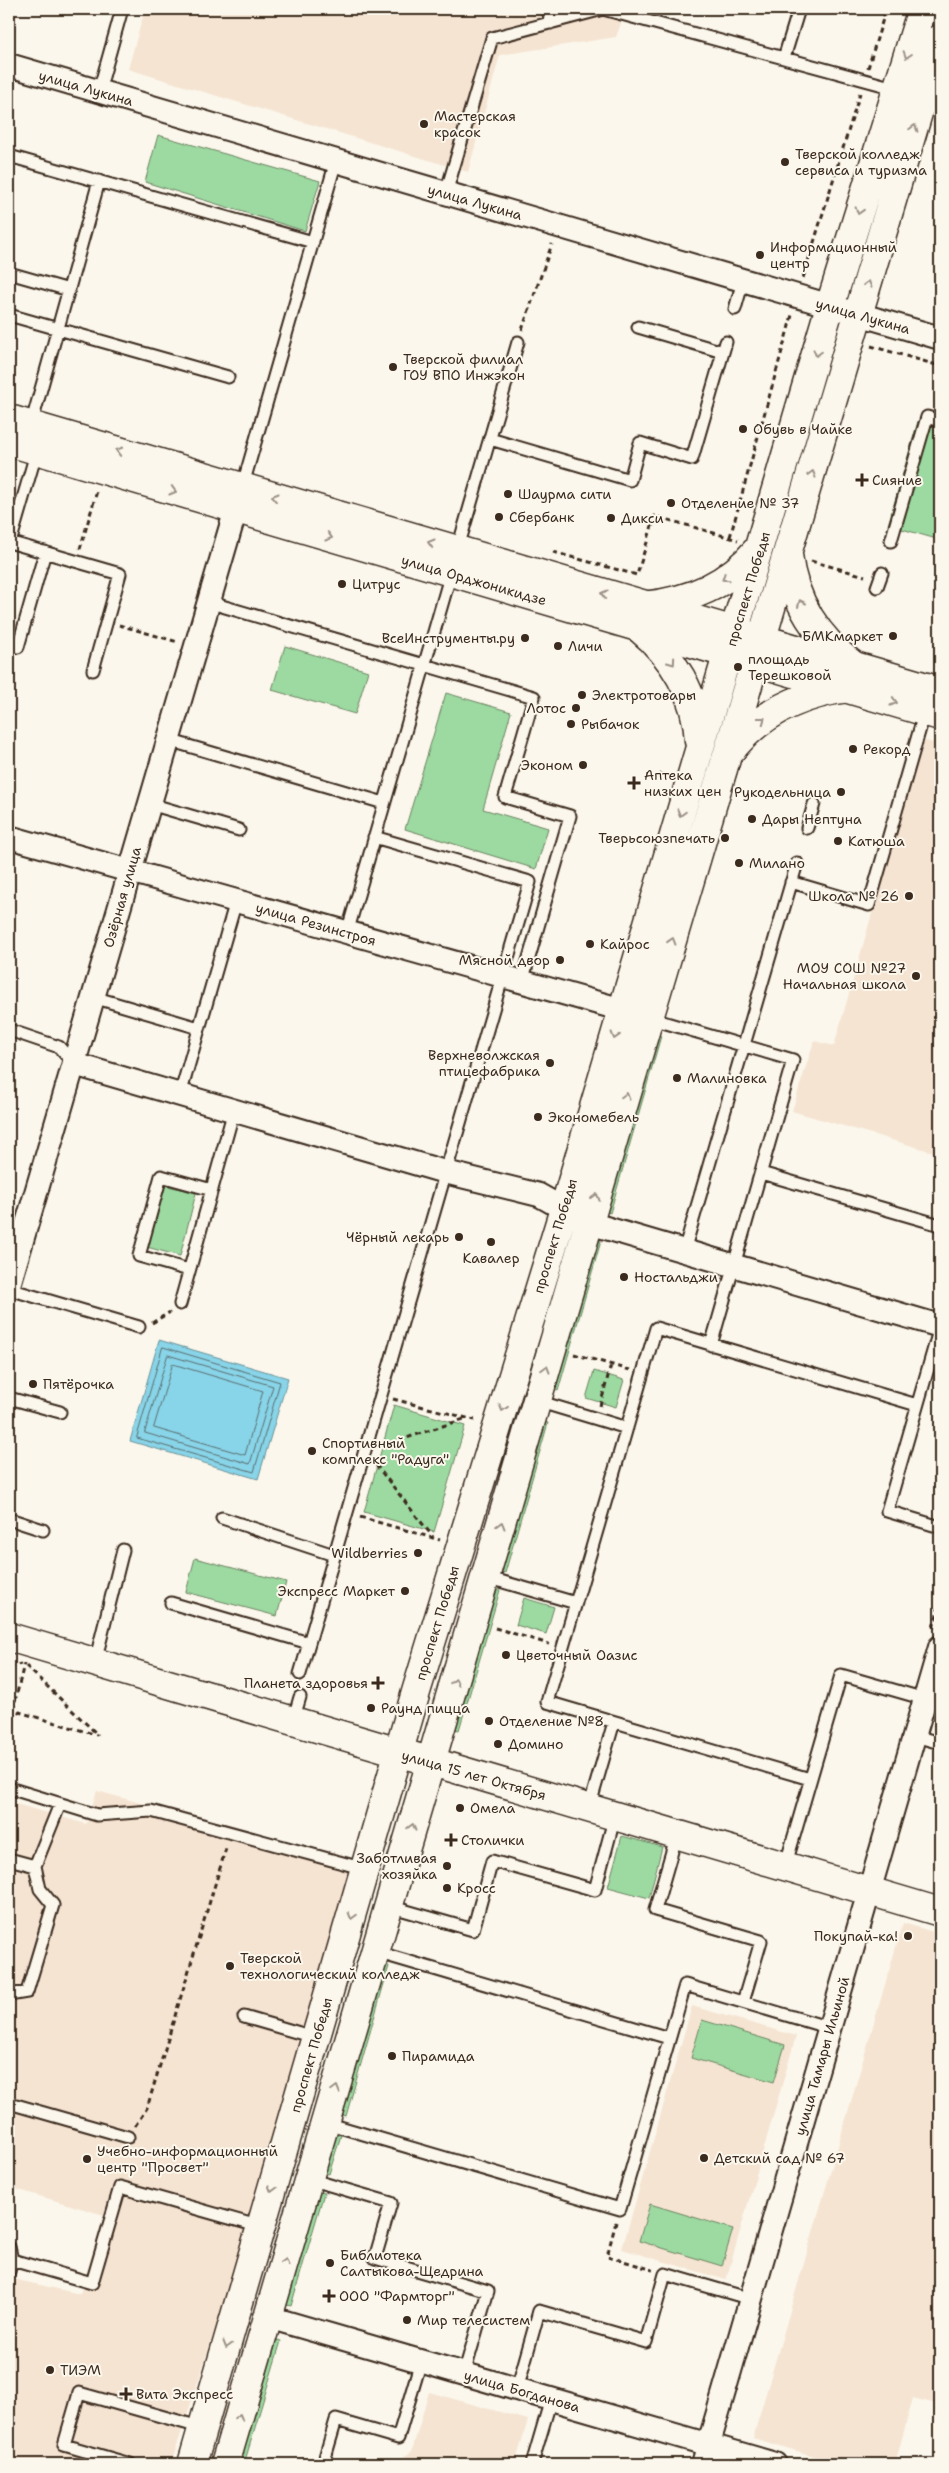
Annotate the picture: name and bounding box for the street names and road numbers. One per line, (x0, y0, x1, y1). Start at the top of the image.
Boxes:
street label: улица Лукина (37, 66, 136, 110)
street label: улица Лукина (426, 180, 525, 224)
street label: улица Лукина (814, 294, 913, 338)
street label: проспект Победы (722, 529, 774, 649)
street label: улица Орджоникидзе (399, 551, 549, 609)
street label: Озёрная улица (99, 844, 145, 950)
street label: улица Резинстроя (254, 898, 378, 950)
street label: проспект Победы (529, 1176, 581, 1296)
street label: проспект Победы (411, 1563, 463, 1683)
street label: улица 15 лет Октября (400, 1746, 548, 1804)
street label: улица Тамары Ильиной (791, 1974, 853, 2138)
street label: проспект Победы (286, 1995, 336, 2115)
street label: улица Богданова (462, 2366, 582, 2416)

